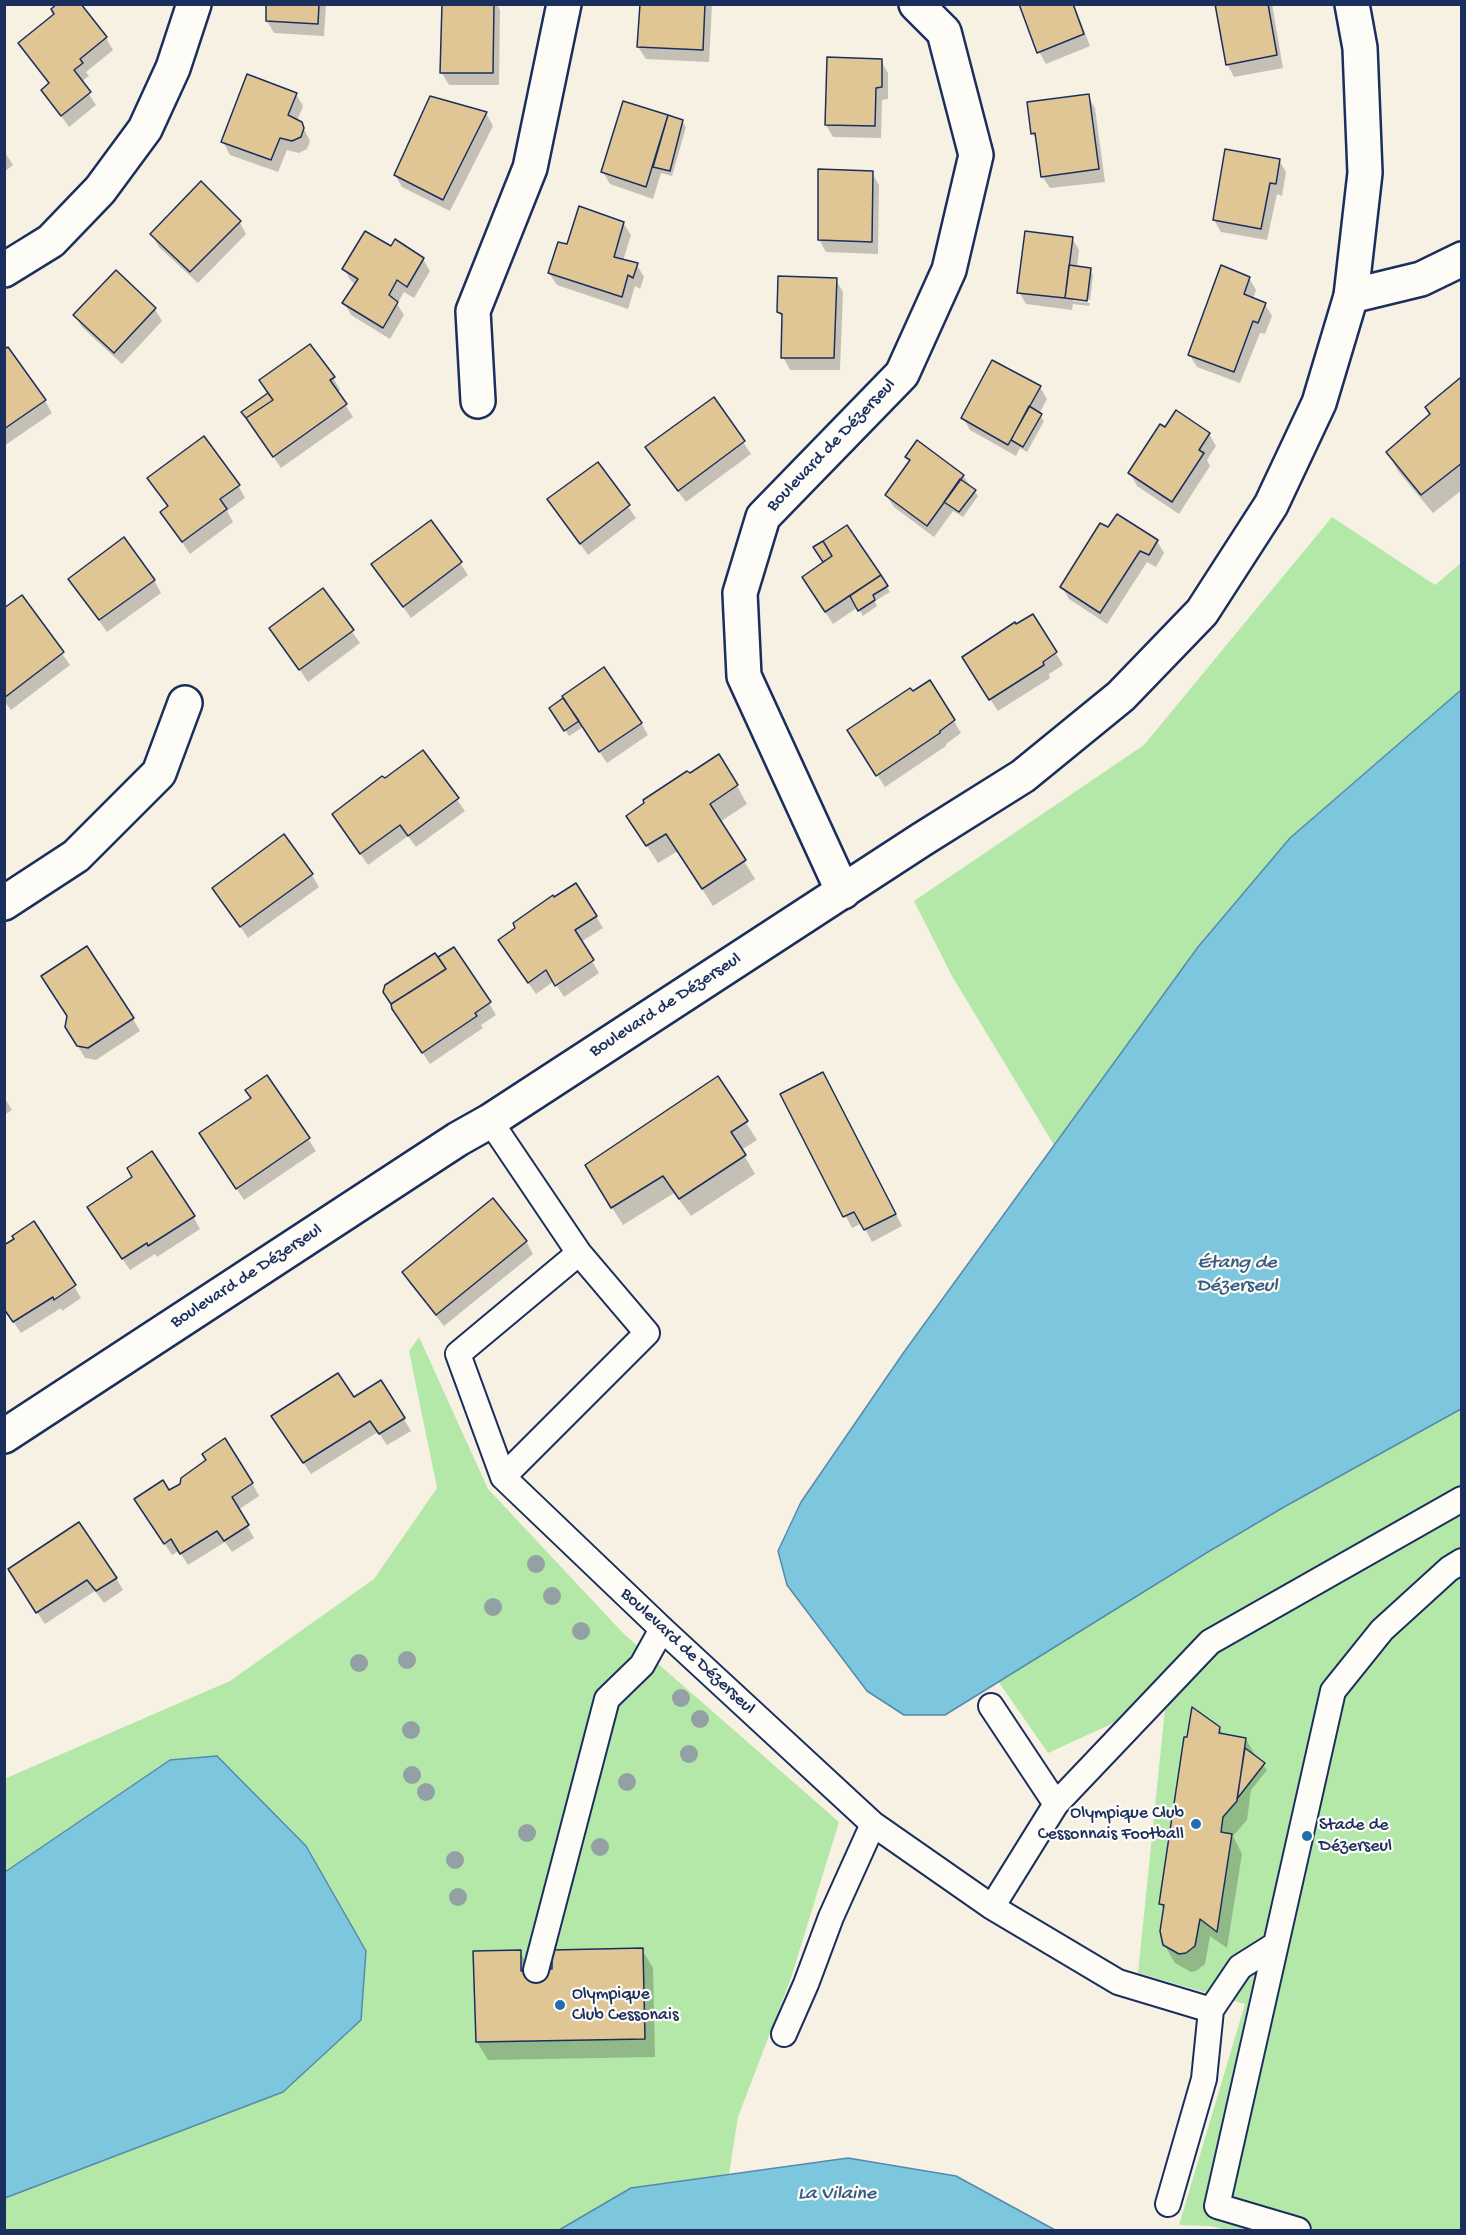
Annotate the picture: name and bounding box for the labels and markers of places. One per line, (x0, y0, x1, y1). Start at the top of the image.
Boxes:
place label: Olympique Club Cessonnais Football (1038, 1803, 1184, 1846)
place label: Stade de Dézerseul (1319, 1815, 1392, 1858)
marker: Olympique Club Cessonnais Football (1189, 1817, 1203, 1831)
marker: Stade de Dézerseul (1300, 1829, 1314, 1843)
place label: Olympique Club Cessonais (572, 1984, 679, 2026)
marker: Olympique Club Cessonais (553, 1998, 567, 2012)

